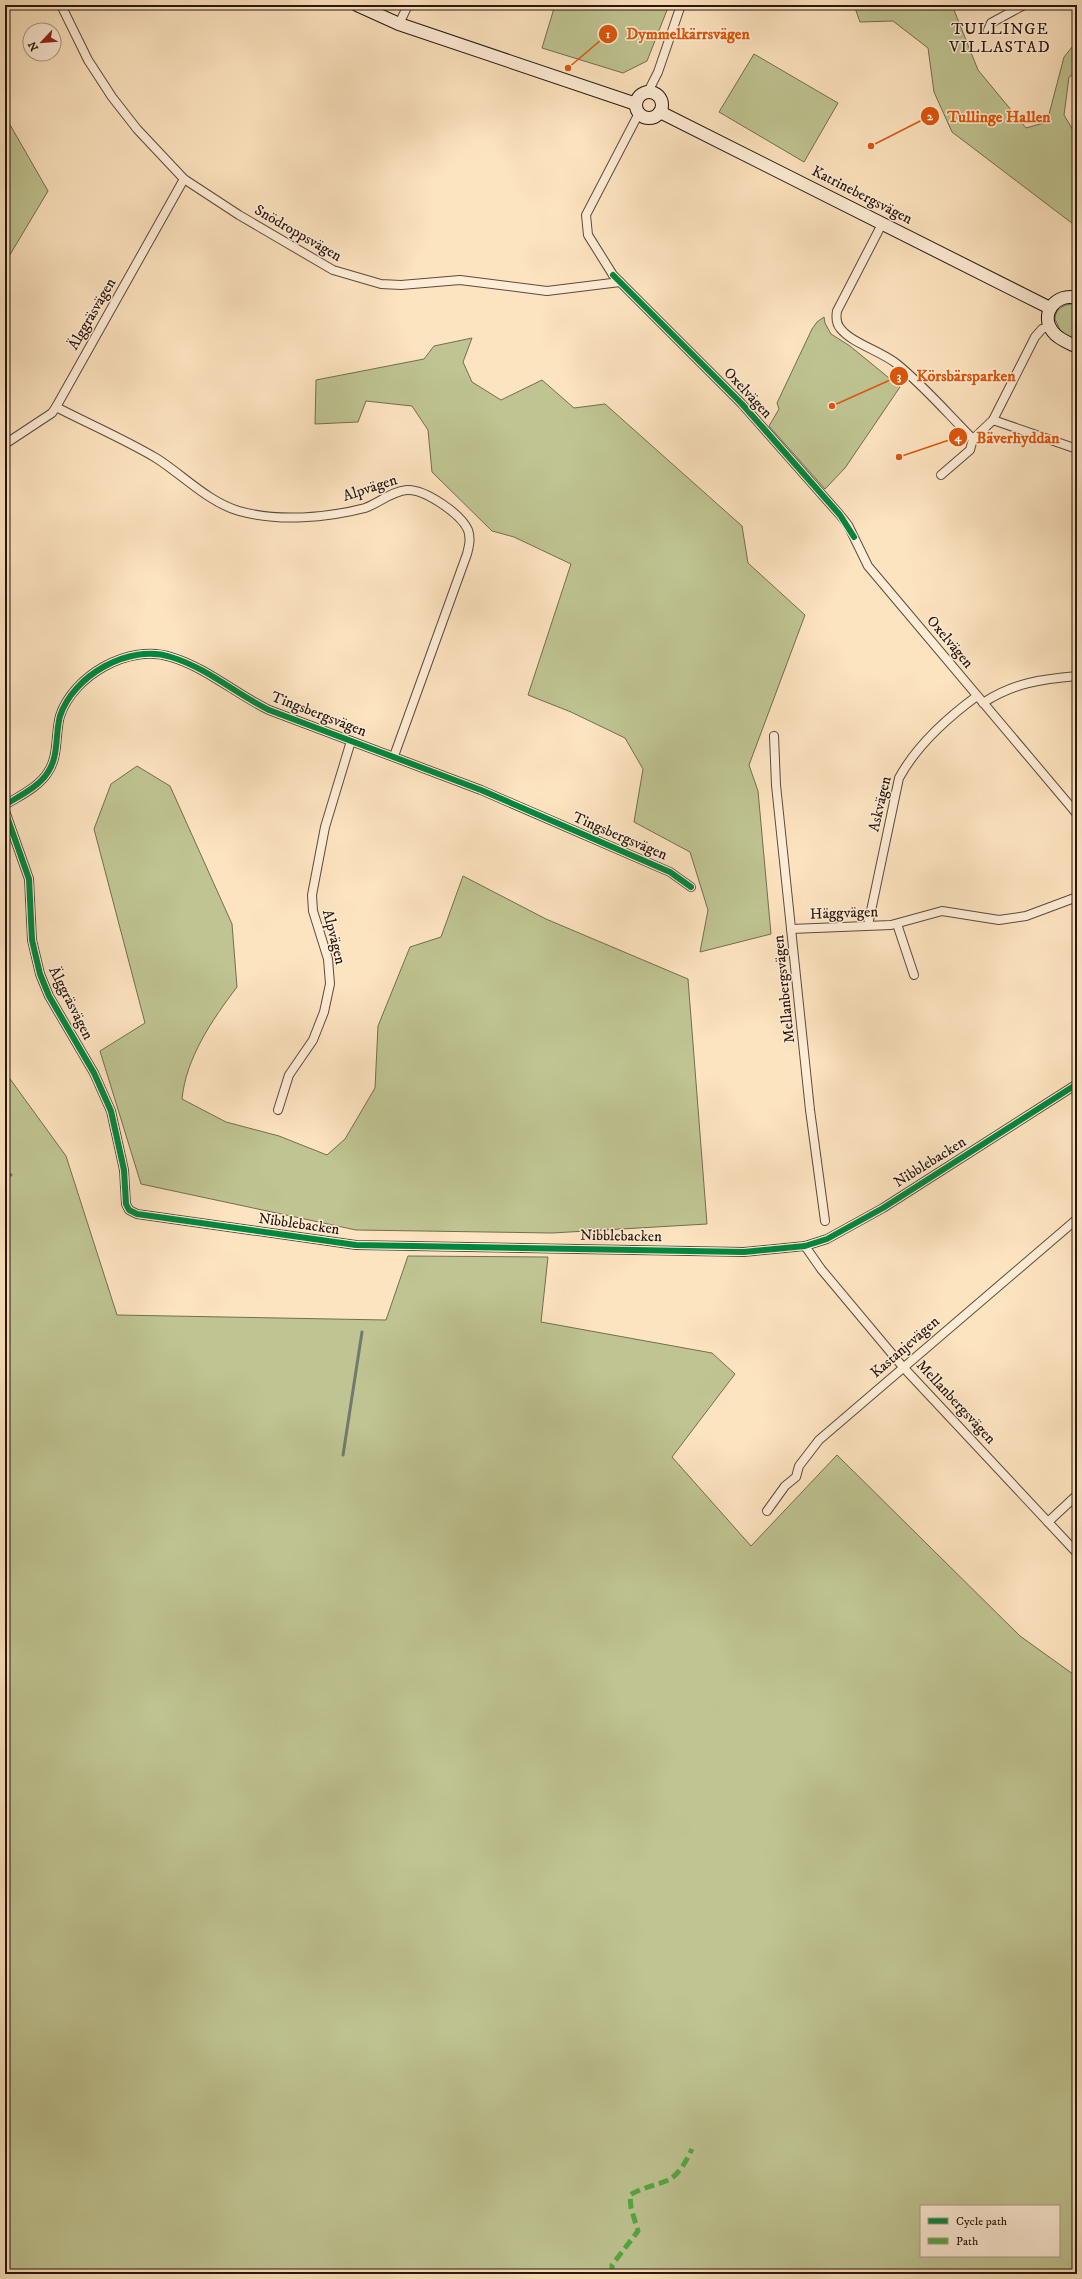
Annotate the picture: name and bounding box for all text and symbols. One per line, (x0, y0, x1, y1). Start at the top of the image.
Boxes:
district label: TULLINGE VILLASTAD (948, 19, 1051, 57)
callout: Dymmelkärrsvägen (598, 20, 758, 48)
north arrow (22, 22, 62, 62)
text: Dymmelkärrsvägen (626, 24, 750, 44)
text: 1 (606, 27, 611, 42)
text: N (26, 39, 42, 53)
callout: Tullinge Hallen (920, 102, 1059, 130)
text: Tullinge Hallen (946, 107, 1051, 127)
text: 2 (927, 109, 934, 124)
street label: Katrinebergsvägen (808, 161, 916, 229)
street label: Snödroppsvägen (251, 200, 345, 266)
street label: Älggräsvägen (64, 274, 120, 353)
callout: Körsbärsparken (889, 362, 1024, 390)
street label: Oxelvägen (720, 364, 776, 423)
text: Körsbärsparken (916, 366, 1016, 386)
text: 3 (897, 369, 902, 384)
callout: Bäverhyddan (948, 423, 1068, 451)
text: Bäverhyddan (976, 428, 1060, 448)
text: 4 (954, 430, 963, 445)
street label: Alpvägen (340, 470, 400, 506)
street label: Oxelvägen (923, 612, 978, 672)
street label: Tingsbergsvägen (269, 687, 370, 741)
street label: Askvägen (864, 774, 896, 834)
street label: Tingsbergsvägen (570, 808, 670, 864)
street label: Häggvägen (810, 902, 879, 924)
street label: Alpvägen (318, 908, 350, 967)
street label: Mellanbergsvägen (769, 934, 799, 1044)
street label: Älggräsvägen (44, 963, 98, 1043)
street label: Nibblebacken (890, 1132, 970, 1192)
street label: Nibblebacken (257, 1209, 341, 1239)
street label: Nibblebacken (580, 1226, 662, 1246)
street label: Kastanjevägen (867, 1312, 943, 1382)
street label: Mellanbergsvägen (912, 1356, 1000, 1448)
legend (920, 2205, 1060, 2257)
text: Cycle path (956, 2214, 1008, 2229)
text: Path (956, 2234, 979, 2249)

